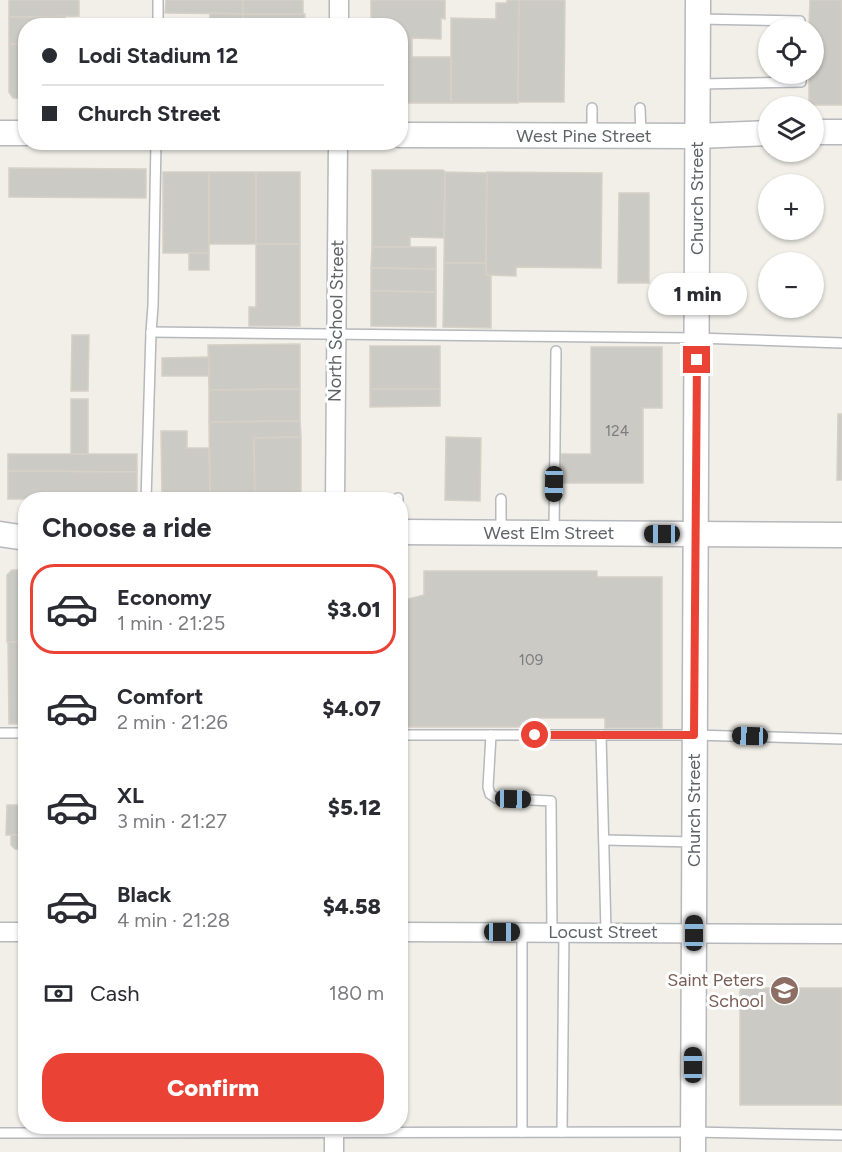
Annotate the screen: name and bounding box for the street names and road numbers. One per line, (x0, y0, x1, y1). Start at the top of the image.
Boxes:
street label: West Pine Street (516, 125, 652, 147)
street label: Church Street (686, 141, 708, 255)
street label: North School Street (324, 239, 348, 402)
street label: West Elm Street (484, 522, 615, 544)
street label: Church Street (683, 753, 705, 867)
street label: Locust Street (548, 921, 658, 943)

